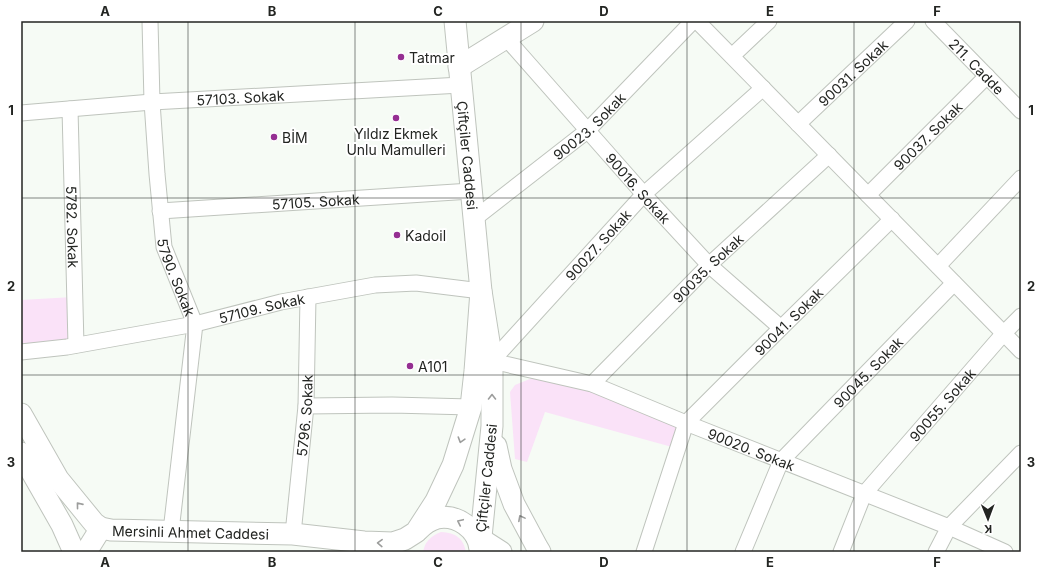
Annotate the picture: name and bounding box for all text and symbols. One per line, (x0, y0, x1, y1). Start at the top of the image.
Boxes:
text: A (100, 3, 110, 19)
text: B (268, 3, 277, 19)
text: C (433, 3, 443, 19)
text: D (599, 3, 609, 19)
text: E (766, 3, 774, 19)
text: F (933, 3, 941, 19)
street label: 90031. Sokak (814, 35, 891, 109)
street label: 211. Cadde (946, 35, 1008, 98)
place label: Tatmar (409, 49, 455, 66)
marker: Tatmar (396, 52, 406, 62)
street label: 57103. Sokak (196, 86, 285, 108)
street label: 90023. Sokak (549, 88, 629, 163)
street label: 90037. Sokak (890, 98, 965, 173)
street label: Çiftçiler Caddesi (454, 100, 482, 211)
text: 1 (8, 102, 14, 118)
text: 1 (1028, 102, 1034, 118)
marker: Yıldız Ekmek Unlu Mamulleri (391, 113, 401, 123)
place label: Yıldız Ekmek Unlu Mamulleri (346, 125, 446, 158)
place label: BİM (282, 129, 308, 146)
marker: BİM (269, 132, 279, 142)
street label: 90016. Sokak (603, 149, 675, 227)
street label: 5782. Sokak (63, 186, 83, 269)
street label: 57105. Sokak (271, 190, 360, 212)
street label: 90027. Sokak (562, 206, 635, 284)
place label: Kadoil (405, 227, 446, 244)
street label: 90035. Sokak (669, 229, 747, 306)
marker: Kadoil (392, 230, 402, 240)
street label: 5790. Sokak (155, 238, 199, 319)
text: 2 (7, 278, 15, 294)
text: 2 (1027, 278, 1035, 294)
street label: 90041. Sokak (750, 283, 826, 359)
street label: 57109. Sokak (217, 289, 306, 326)
street label: 90045. Sokak (829, 333, 906, 411)
place label: A101 (418, 358, 447, 375)
marker: A101 (405, 361, 415, 371)
street label: 90055. Sokak (905, 364, 979, 445)
street label: 5796. Sokak (292, 374, 315, 457)
one-way arrow (488, 394, 496, 400)
street label: Çiftçiler Caddesi (472, 423, 500, 533)
street label: 90020. Sokak (706, 424, 798, 474)
one-way arrow (457, 436, 466, 443)
text: 3 (7, 454, 15, 470)
text: 3 (1027, 454, 1035, 470)
north arrow (968, 499, 1008, 539)
one-way arrow (76, 503, 83, 510)
one-way arrow (519, 515, 526, 522)
one-way arrow (456, 519, 464, 527)
street label: Mersinli Ahmet Caddesi (112, 522, 269, 542)
text: K (984, 522, 992, 536)
one-way arrow (377, 538, 383, 547)
text: A (100, 554, 110, 570)
text: B (268, 554, 277, 570)
text: C (433, 554, 443, 570)
text: D (599, 554, 609, 570)
text: E (766, 554, 774, 570)
text: F (933, 554, 941, 570)

